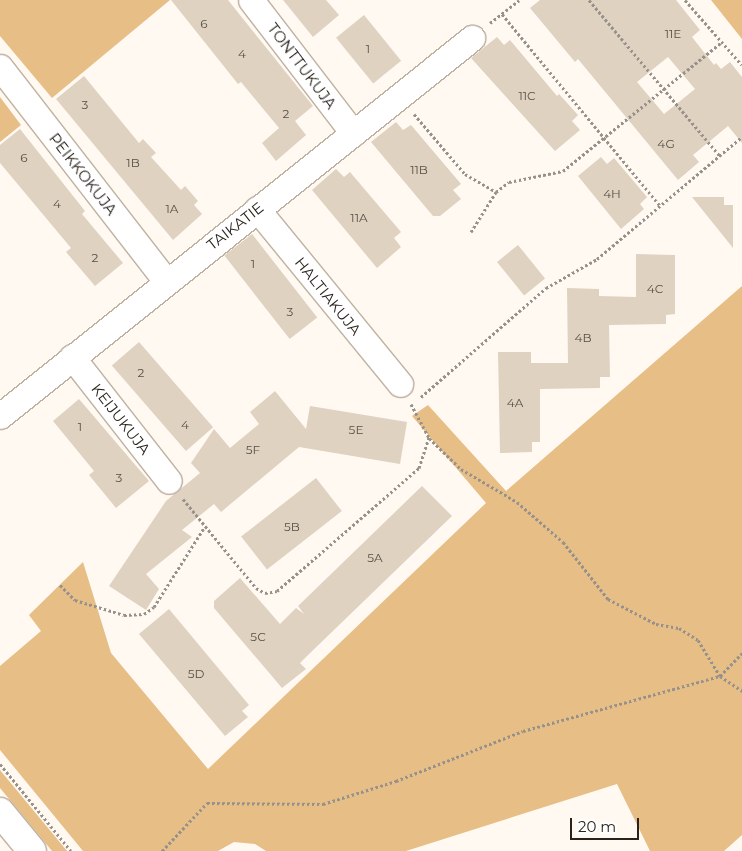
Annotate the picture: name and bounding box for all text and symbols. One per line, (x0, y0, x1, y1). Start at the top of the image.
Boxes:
house number: 6 (200, 17, 208, 31)
street label: TONTTUKUJA (264, 20, 340, 112)
house number: 11E (665, 27, 681, 41)
house number: 1 (366, 42, 370, 56)
house number: 4 (238, 47, 246, 61)
house number: 11C (518, 89, 536, 103)
house number: 3 (82, 98, 88, 112)
house number: 2 (283, 107, 289, 121)
street label: PEIKKOKUJA (45, 129, 121, 219)
house number: 4G (657, 137, 675, 151)
house number: 6 (20, 151, 28, 165)
house number: 1B (126, 156, 140, 170)
house number: 11B (410, 163, 428, 177)
house number: 4H (603, 187, 621, 201)
house number: 4 (53, 197, 61, 211)
street label: TAIKATIE (203, 198, 267, 254)
house number: 1A (166, 202, 178, 216)
house number: 11A (350, 211, 368, 225)
house number: 2 (92, 251, 98, 265)
street label: HALTIAKUJA (291, 253, 365, 339)
house number: 1 (251, 257, 255, 271)
house number: 4C (647, 282, 663, 296)
house number: 3 (287, 305, 293, 319)
house number: 4B (575, 331, 591, 345)
house number: 2 (138, 366, 144, 380)
street label: KEIJUKUJA (88, 380, 154, 458)
house number: 4A (507, 396, 523, 410)
house number: 4 (181, 418, 189, 432)
house number: 1 (78, 420, 82, 434)
house number: 5E (349, 423, 363, 437)
house number: 5F (246, 443, 260, 457)
house number: 3 (116, 471, 122, 485)
house number: 5B (284, 520, 300, 534)
house number: 5A (367, 551, 383, 565)
house number: 5C (250, 630, 266, 644)
house number: 5D (188, 667, 204, 681)
scale bar (572, 808, 641, 840)
text: 20 m (578, 817, 616, 836)

